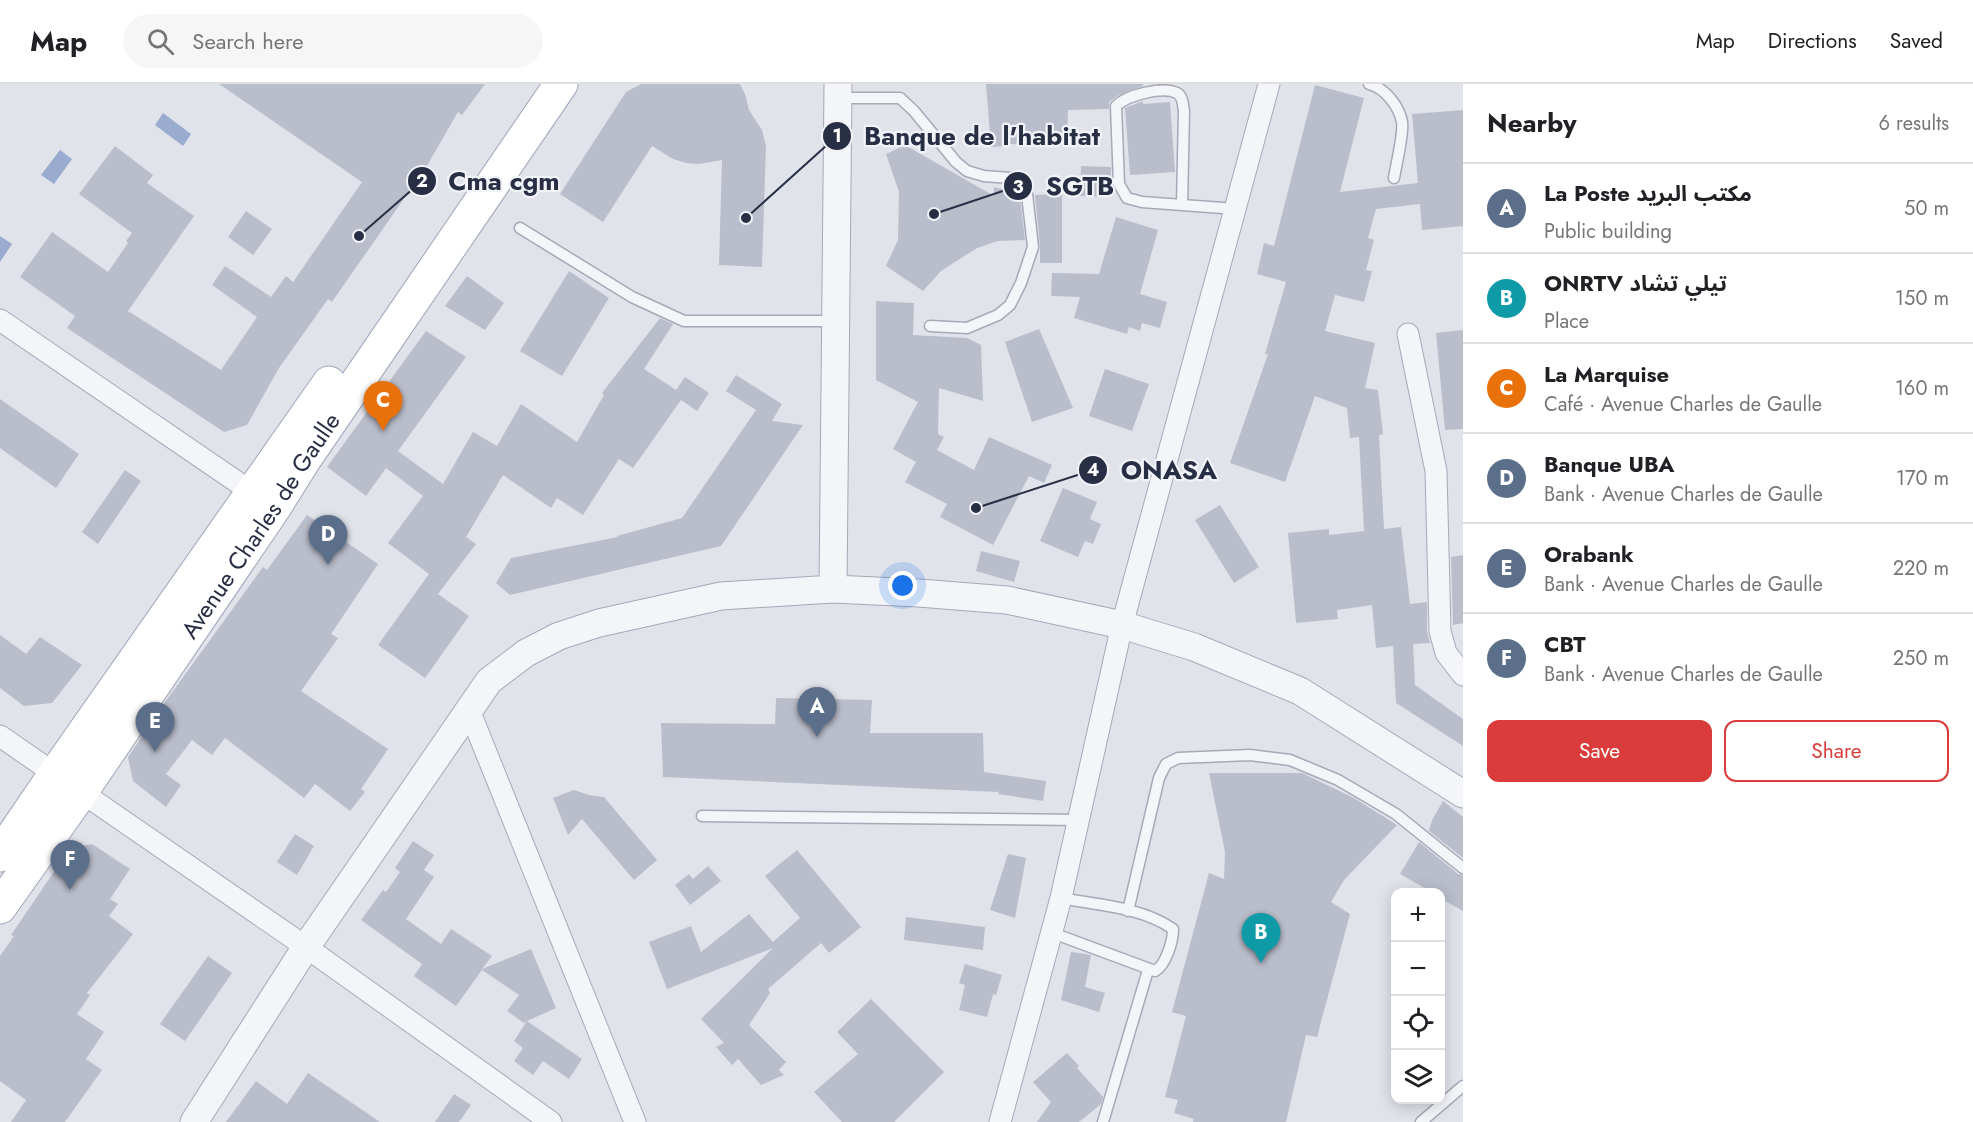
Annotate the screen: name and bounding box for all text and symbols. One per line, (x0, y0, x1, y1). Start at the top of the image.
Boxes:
search box (123, 14, 543, 68)
text: Map (30, 21, 87, 62)
icon: search (144, 25, 177, 58)
text: Search here (192, 25, 304, 57)
text: Map (1696, 26, 1735, 56)
text: Directions (1768, 26, 1857, 56)
text: Saved (1890, 26, 1943, 56)
text: Nearby (1487, 104, 1576, 142)
text: 6 results (1879, 109, 1949, 138)
callout: Banque de l'habitat (822, 114, 1112, 158)
text: Banque de l'habitat (864, 117, 1101, 155)
text: 1 (832, 123, 842, 149)
callout: Cma cgm (407, 159, 572, 203)
text: Cma cgm (448, 162, 560, 200)
callout: SGTB (1003, 164, 1126, 208)
text: SGTB (1046, 167, 1114, 205)
text: 2 (416, 168, 428, 194)
text: 3 (1012, 174, 1024, 200)
text: La Poste مكتب البريد (1544, 177, 1752, 209)
text: A (1499, 194, 1514, 223)
text: 50 m (1904, 194, 1949, 223)
text: Public building (1544, 217, 1672, 246)
text: ONRTV تيلي تشاد (1544, 267, 1727, 299)
text: B (1500, 284, 1513, 313)
text: 150 m (1895, 284, 1949, 313)
text: Place (1544, 307, 1589, 336)
text: La Marquise (1544, 358, 1669, 390)
text: C (1499, 374, 1514, 403)
text: 160 m (1895, 374, 1949, 403)
pin: C (364, 382, 403, 431)
text: Café · Avenue Charles de Gaulle (1544, 390, 1822, 419)
street label: Avenue Charles de Gaulle (172, 405, 348, 645)
callout: ONASA (1078, 448, 1229, 492)
text: Banque UBA (1544, 448, 1674, 480)
text: ONASA (1121, 451, 1218, 489)
text: 4 (1087, 457, 1099, 483)
text: D (1499, 464, 1514, 493)
text: 170 m (1896, 464, 1949, 493)
text: Bank · Avenue Charles de Gaulle (1544, 480, 1823, 509)
pin: D (308, 516, 348, 565)
text: Orabank (1544, 538, 1634, 570)
text: E (1500, 554, 1513, 583)
text: 220 m (1893, 554, 1949, 583)
text: Bank · Avenue Charles de Gaulle (1544, 570, 1823, 599)
your location (888, 571, 917, 600)
text: CBT (1544, 628, 1586, 660)
text: F (1501, 644, 1512, 673)
text: 250 m (1893, 644, 1949, 673)
text: Bank · Avenue Charles de Gaulle (1544, 660, 1823, 689)
pin: A (798, 688, 836, 737)
pin: E (136, 702, 174, 752)
button: Save (1487, 720, 1712, 782)
button: Share (1724, 720, 1949, 782)
pin: F (50, 840, 90, 890)
map controls (1391, 888, 1445, 1104)
button: + (1391, 888, 1445, 942)
pin: B (1242, 914, 1280, 963)
button: − (1391, 942, 1445, 996)
button: locate (1391, 996, 1445, 1050)
button: layers (1391, 1050, 1445, 1104)

